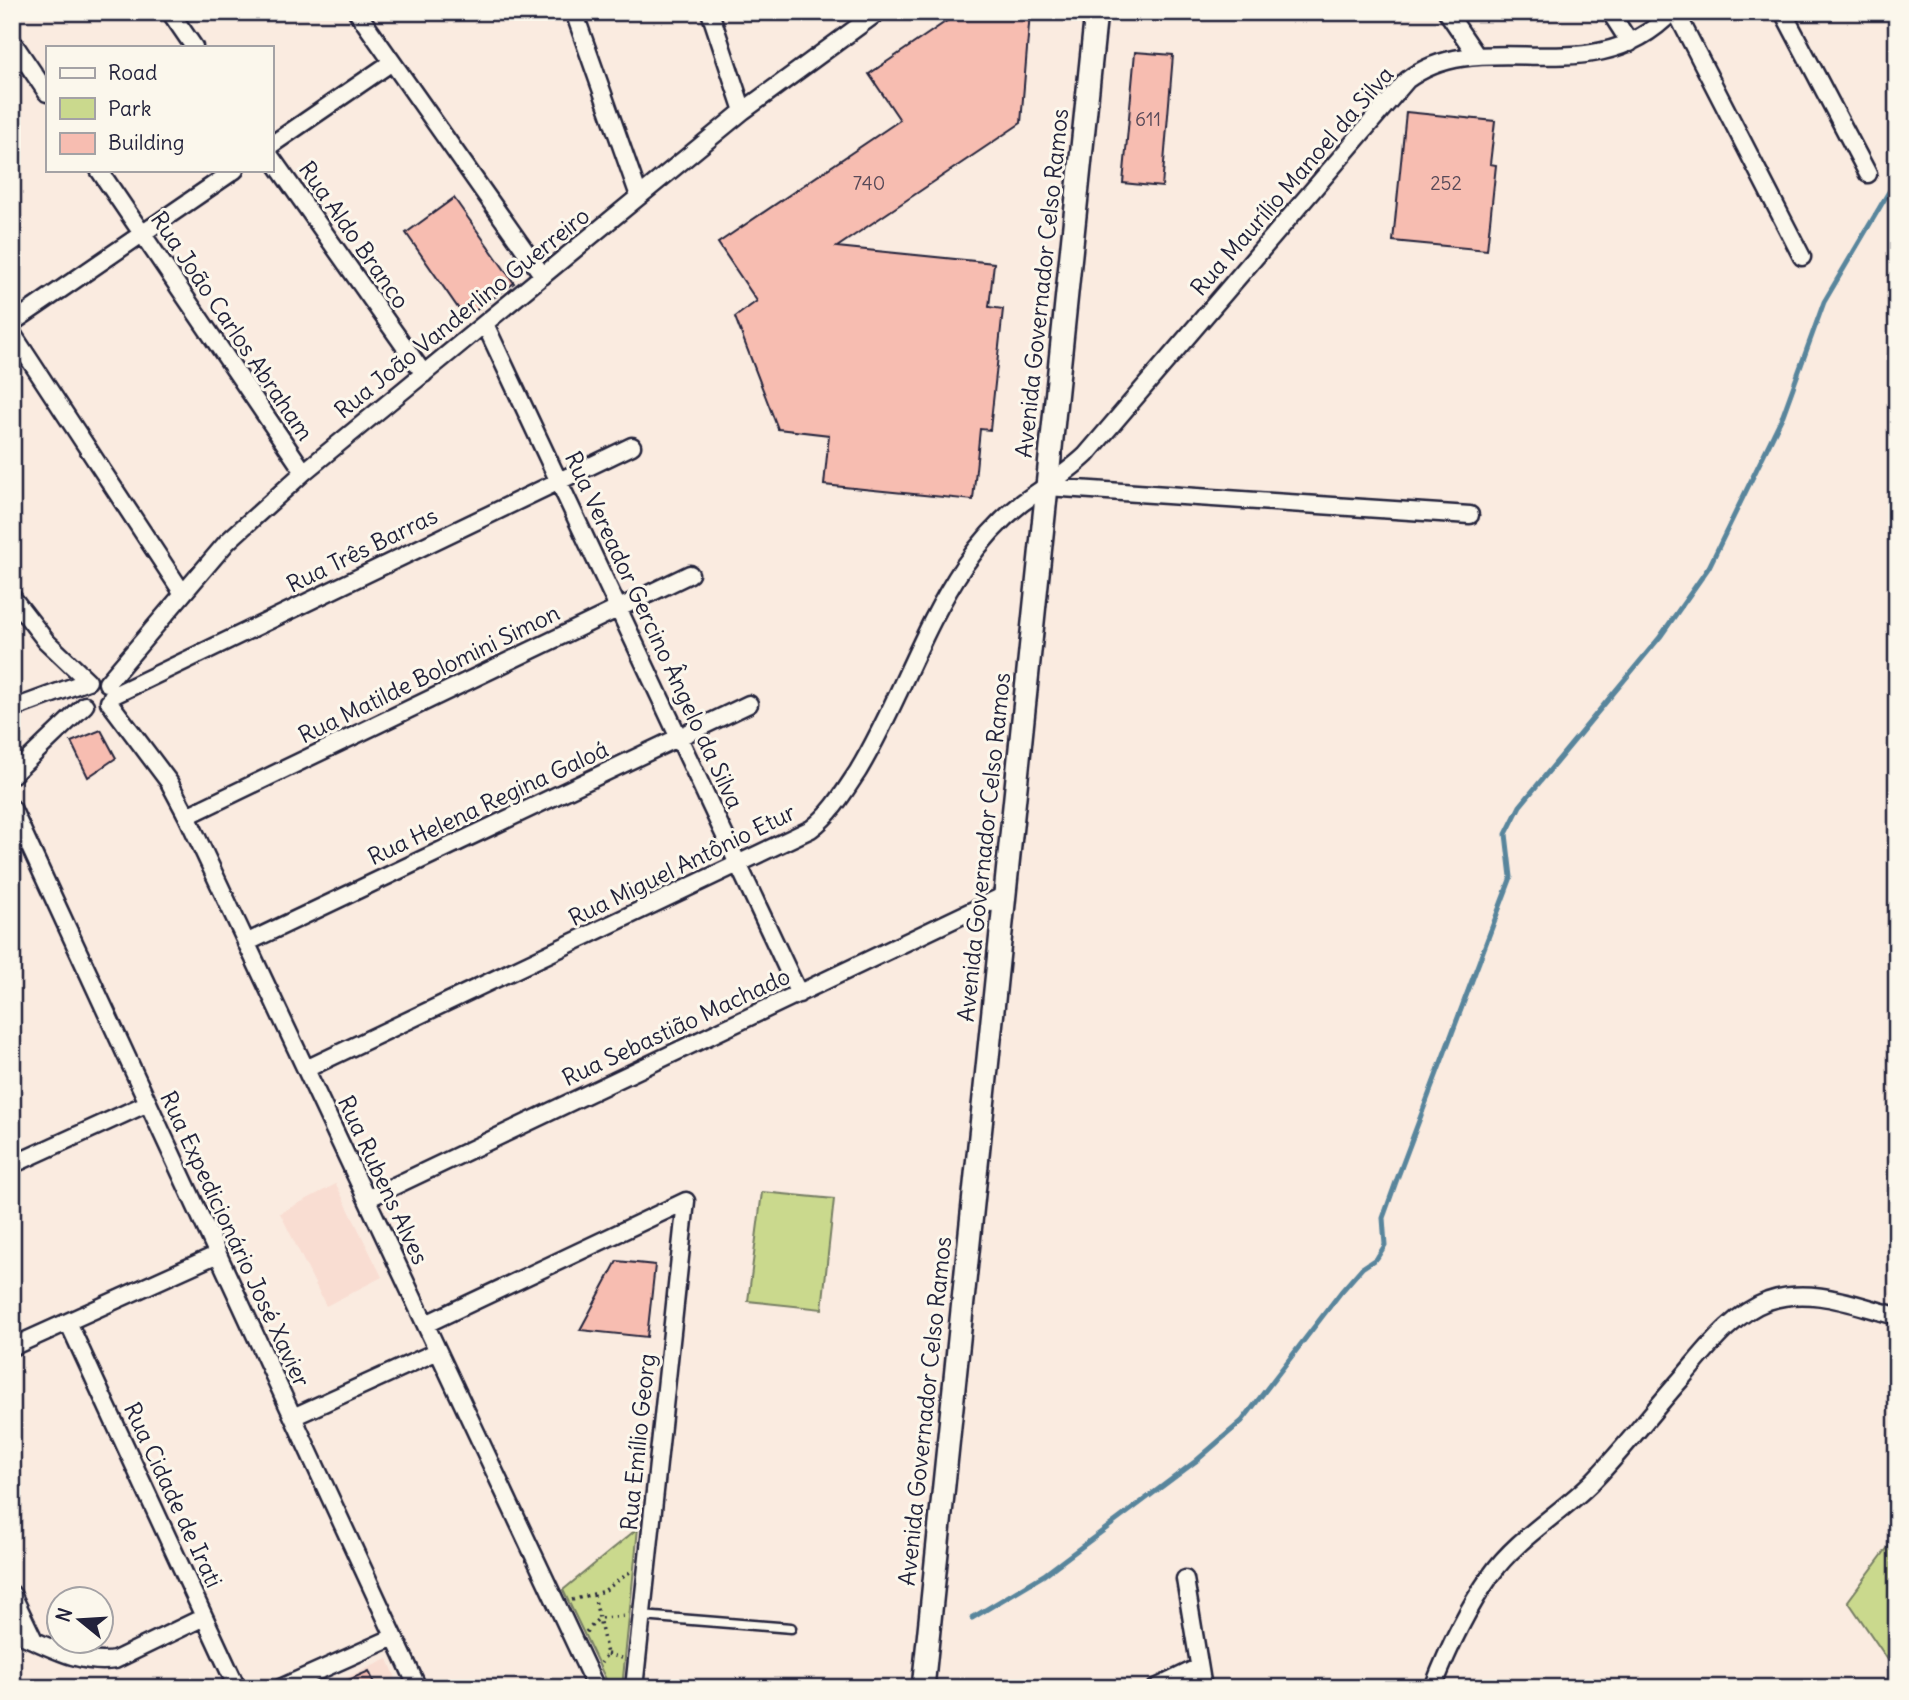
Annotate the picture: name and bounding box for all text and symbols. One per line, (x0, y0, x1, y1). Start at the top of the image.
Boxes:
legend (46, 46, 273, 172)
text: Road (108, 59, 157, 86)
street label: Rua Maurílio Manoel da Silva (1184, 60, 1399, 301)
text: Park (108, 95, 151, 122)
street label: Avenida Governador Celso Ramos (1009, 107, 1074, 459)
house number: 611 (1135, 107, 1161, 131)
text: Building (108, 129, 184, 156)
street label: Rua Aldo Branco (293, 155, 416, 314)
house number: 740 (853, 171, 885, 195)
house number: 252 (1430, 171, 1462, 195)
street label: Rua João Vanderlino Guerreiro (328, 201, 595, 424)
street label: Rua João Carlos Abraham (145, 206, 320, 446)
street label: Rua Vereador Gercino Ângelo da Silva (559, 447, 750, 813)
street label: Rua Três Barras (282, 501, 442, 599)
street label: Rua Matilde Bolomini Simon (293, 598, 564, 750)
street label: Avenida Governador Celso Ramos (951, 671, 1016, 1023)
street label: Rua Helena Regina Galoá (363, 734, 613, 871)
street label: Rua Miguel Antônio Etur (564, 797, 800, 932)
street label: Rua Sebastião Machado (557, 961, 794, 1092)
street label: Rua Expedicionário José Xavier (154, 1086, 317, 1392)
street label: Rua Rubens Alves (332, 1091, 435, 1269)
street label: Avenida Governador Celso Ramos (892, 1235, 957, 1587)
street label: Rua Emílio Georg (614, 1352, 661, 1532)
street label: Rua Cidade de Irati (118, 1398, 229, 1592)
north arrow (46, 1584, 116, 1654)
text: N (50, 1605, 77, 1625)

